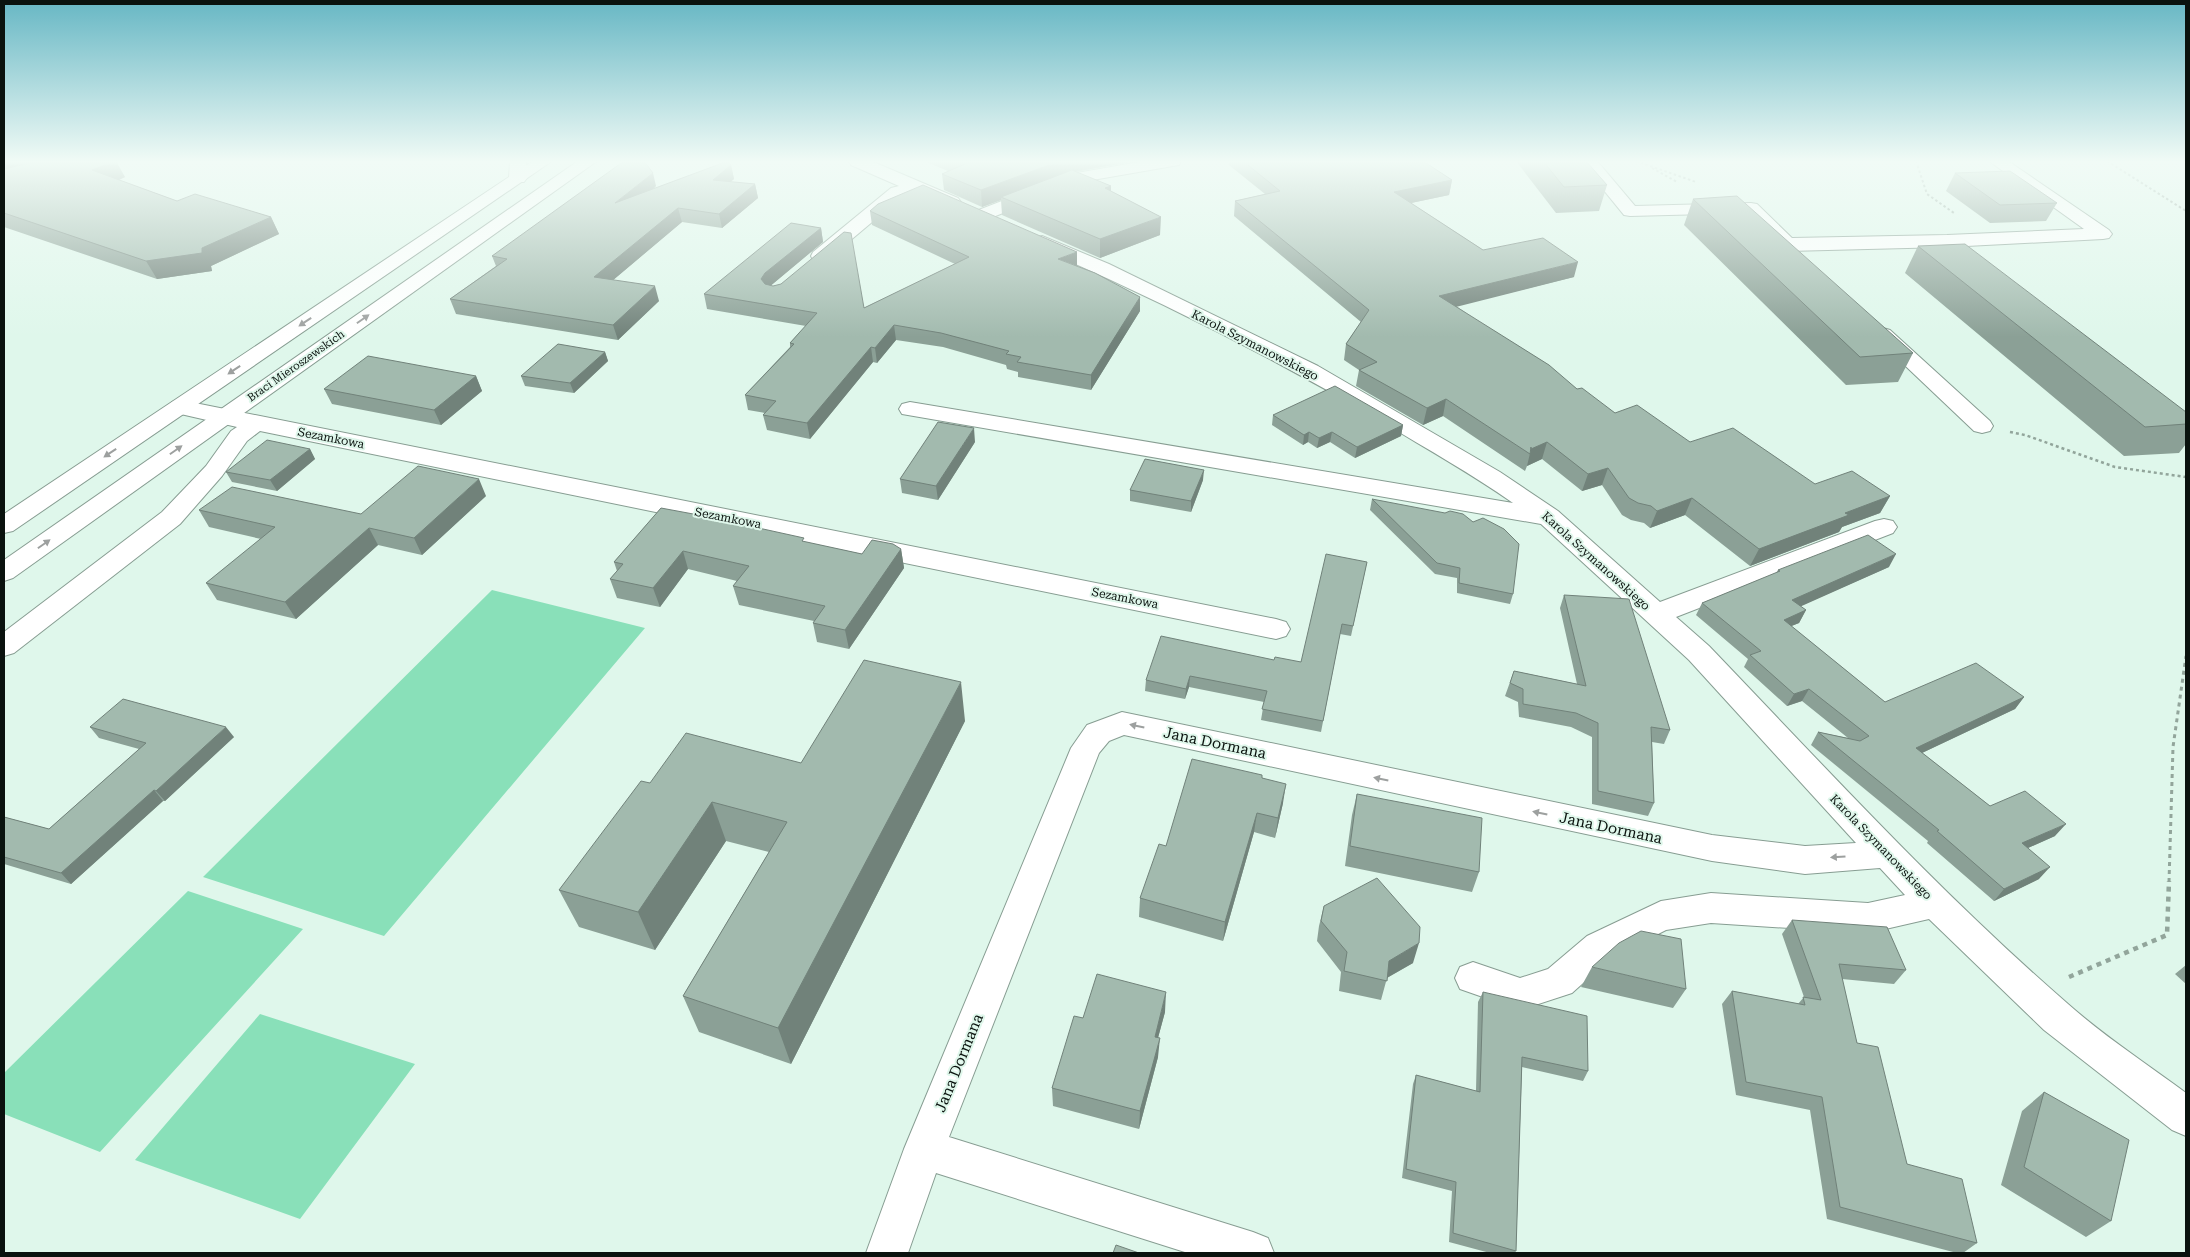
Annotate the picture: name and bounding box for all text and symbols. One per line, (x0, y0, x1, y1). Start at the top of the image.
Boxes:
street label: Karola Szymanowskiego (1189, 307, 1321, 383)
one-way arrow (356, 314, 370, 324)
one-way arrow (299, 317, 312, 327)
street label: Braci Mieroszewskich (245, 328, 347, 404)
one-way arrow (228, 365, 241, 375)
street label: Sezamkowa (296, 425, 366, 451)
one-way arrow (170, 446, 183, 456)
one-way arrow (104, 448, 117, 458)
street label: Sezamkowa (693, 505, 763, 531)
street label: Karola Szymanowskiego (1539, 509, 1653, 613)
one-way arrow (37, 539, 50, 549)
street label: Sezamkowa (1090, 585, 1160, 611)
one-way arrow (1129, 722, 1145, 730)
street label: Jana Dormana (1162, 723, 1268, 763)
one-way arrow (1374, 775, 1389, 783)
street label: Karola Szymanowskiego (1827, 792, 1935, 902)
street label: Jana Dormana (1558, 808, 1664, 848)
one-way arrow (1533, 809, 1548, 817)
one-way arrow (1830, 854, 1846, 862)
street label: Jana Dormana (931, 1011, 987, 1115)

